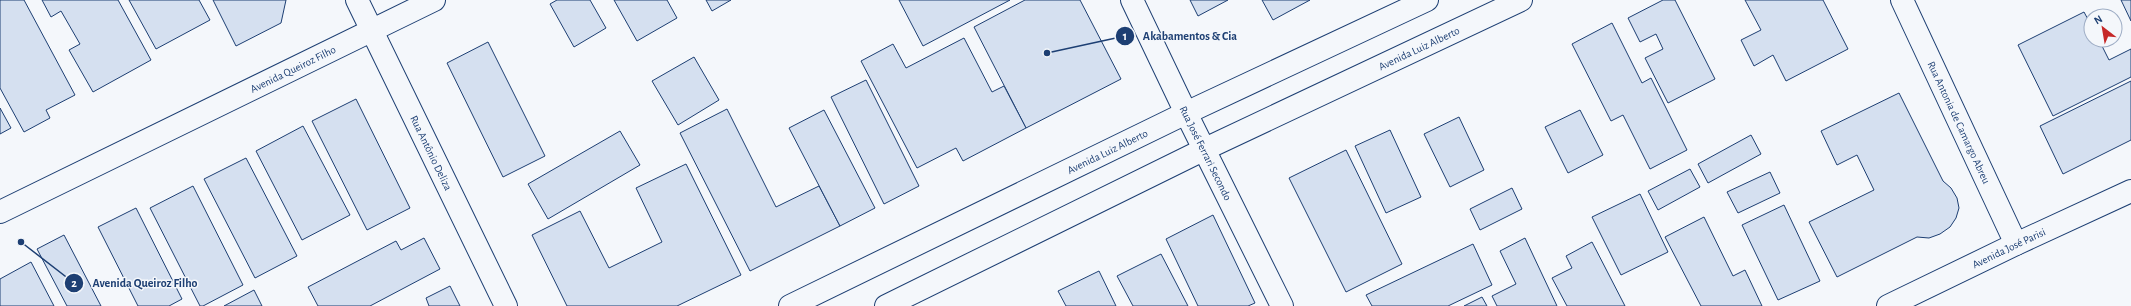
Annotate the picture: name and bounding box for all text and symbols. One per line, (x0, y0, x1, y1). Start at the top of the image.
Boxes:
north arrow (2083, 8, 2123, 48)
text: N (2092, 13, 2104, 27)
callout: Akabamentos & Cia (1115, 24, 1245, 48)
street label: Avenida Luiz Alberto (1377, 25, 1461, 72)
text: 1 (1123, 30, 1127, 42)
text: Akabamentos & Cia (1143, 30, 1237, 42)
street label: Avenida Queiroz Filho (249, 44, 338, 95)
street label: Rua Antonia de Camargo Abreu (1925, 60, 1992, 186)
street label: Rua José Ferrari Secondo (1177, 104, 1234, 202)
street label: Rua Antônio Deliza (408, 114, 454, 192)
street label: Avenida Luiz Alberto (1066, 128, 1150, 176)
street label: Avenida José Parisi (1971, 226, 2047, 270)
callout: Avenida Queiroz Filho (64, 271, 205, 295)
text: 2 (71, 277, 77, 289)
text: Avenida Queiroz Filho (92, 277, 198, 290)

